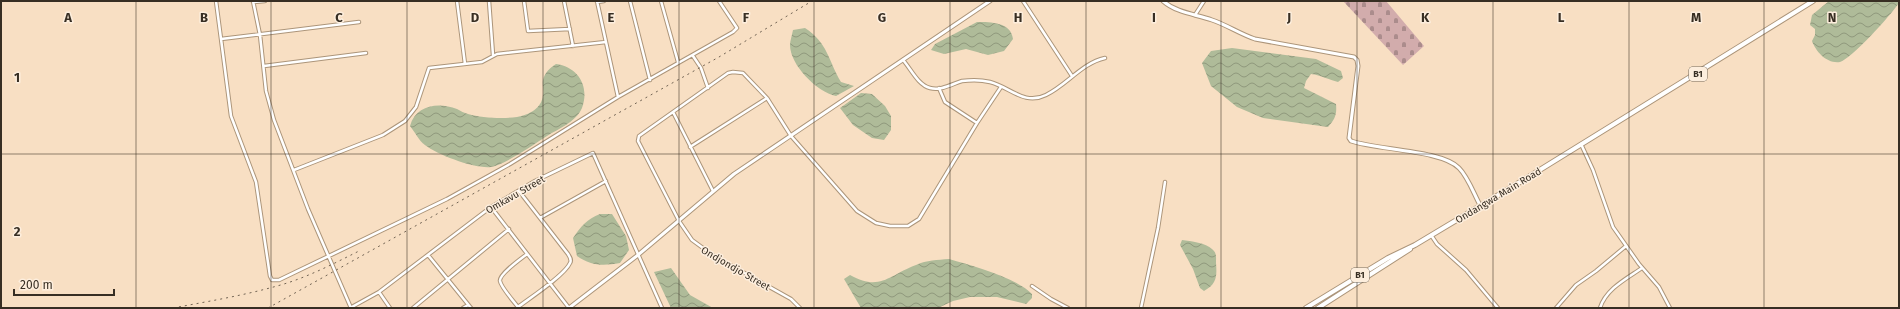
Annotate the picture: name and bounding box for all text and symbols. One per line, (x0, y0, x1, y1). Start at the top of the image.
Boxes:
text: A (63, 10, 72, 25)
text: B (200, 10, 208, 25)
text: C (335, 10, 343, 25)
text: D (471, 10, 480, 25)
text: E (608, 10, 615, 25)
text: F (743, 10, 750, 25)
text: G (878, 10, 886, 25)
text: H (1014, 10, 1022, 25)
text: I (1152, 10, 1156, 25)
text: J (1286, 10, 1291, 25)
text: K (1421, 10, 1430, 25)
text: L (1558, 10, 1565, 25)
text: M (1691, 10, 1701, 25)
text: N (1828, 10, 1836, 25)
road number: B1 (1689, 67, 1707, 81)
text: 1 (14, 70, 20, 85)
street label: Ondangwa Main Road (1453, 165, 1544, 226)
street label: Omkavu Street (484, 173, 548, 217)
text: 2 (14, 224, 21, 239)
street label: Ondjondjo Street (699, 244, 772, 294)
road number: B1 (1351, 268, 1369, 282)
scale bar (14, 271, 114, 297)
text: 200 m (20, 278, 53, 292)

